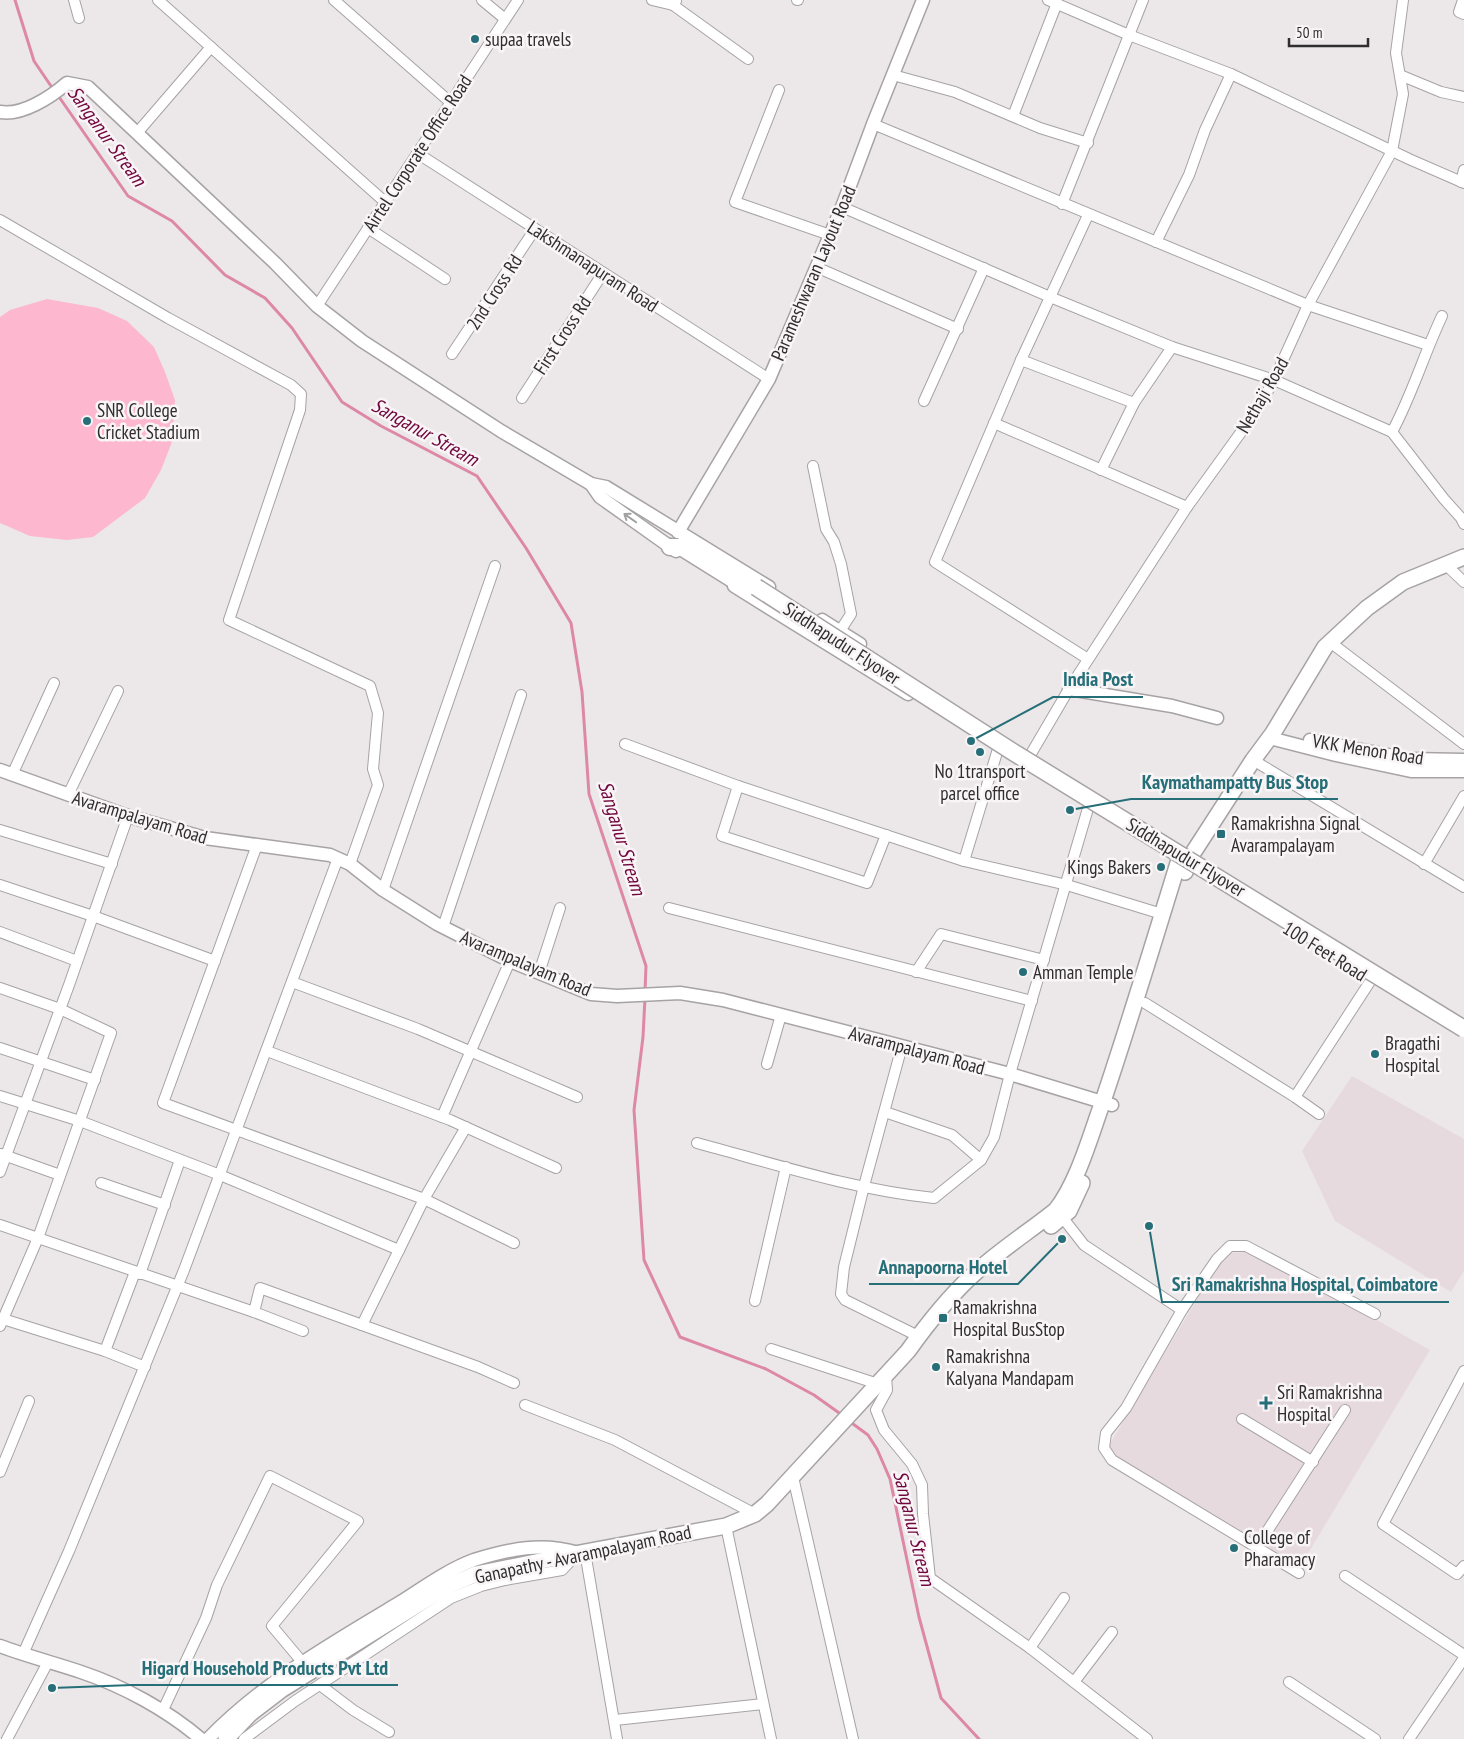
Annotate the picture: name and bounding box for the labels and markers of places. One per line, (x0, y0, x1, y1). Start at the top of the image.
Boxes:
place label: supaa travels (485, 27, 571, 51)
marker: supaa travels (469, 33, 481, 45)
place label: SNR College Cricket Stadium (97, 398, 200, 444)
marker: SNR College Cricket Stadium (81, 415, 93, 427)
callout: India Post (1053, 662, 1143, 697)
marker: No 1transport parcel office (974, 746, 986, 758)
place label: No 1transport parcel office (934, 759, 1026, 805)
callout: Kaymathampatty Bus Stop (1131, 764, 1338, 799)
place label: Ramakrishna Signal Avarampalayam (1231, 811, 1361, 857)
marker: Ramakrishna Signal Avarampalayam (1215, 828, 1227, 840)
place label: Kings Bakers (1067, 855, 1151, 879)
marker: Kings Bakers (1155, 861, 1167, 873)
place label: Amman Temple (1033, 960, 1134, 984)
marker: Amman Temple (1017, 966, 1029, 978)
place label: Bragathi Hospital (1385, 1031, 1440, 1077)
marker: Bragathi Hospital (1369, 1048, 1381, 1060)
callout: Annapoorna Hotel (869, 1249, 1018, 1284)
callout: Sri Ramakrishna Hospital, Coimbatore (1162, 1267, 1449, 1302)
place label: Ramakrishna Hospital BusStop (953, 1295, 1065, 1341)
marker: Ramakrishna Hospital BusStop (937, 1312, 949, 1324)
place label: Ramakrishna Kalyana Mandapam (946, 1344, 1074, 1390)
marker: Ramakrishna Kalyana Mandapam (930, 1361, 942, 1373)
place label: Sri Ramakrishna Hospital (1277, 1380, 1383, 1426)
marker: Sri Ramakrishna Hospital (1259, 1396, 1273, 1410)
place label: College of Pharamacy (1244, 1525, 1316, 1571)
marker: College of Pharamacy (1228, 1542, 1240, 1554)
callout: Higard Household Products Pvt Ltd (132, 1650, 398, 1685)

